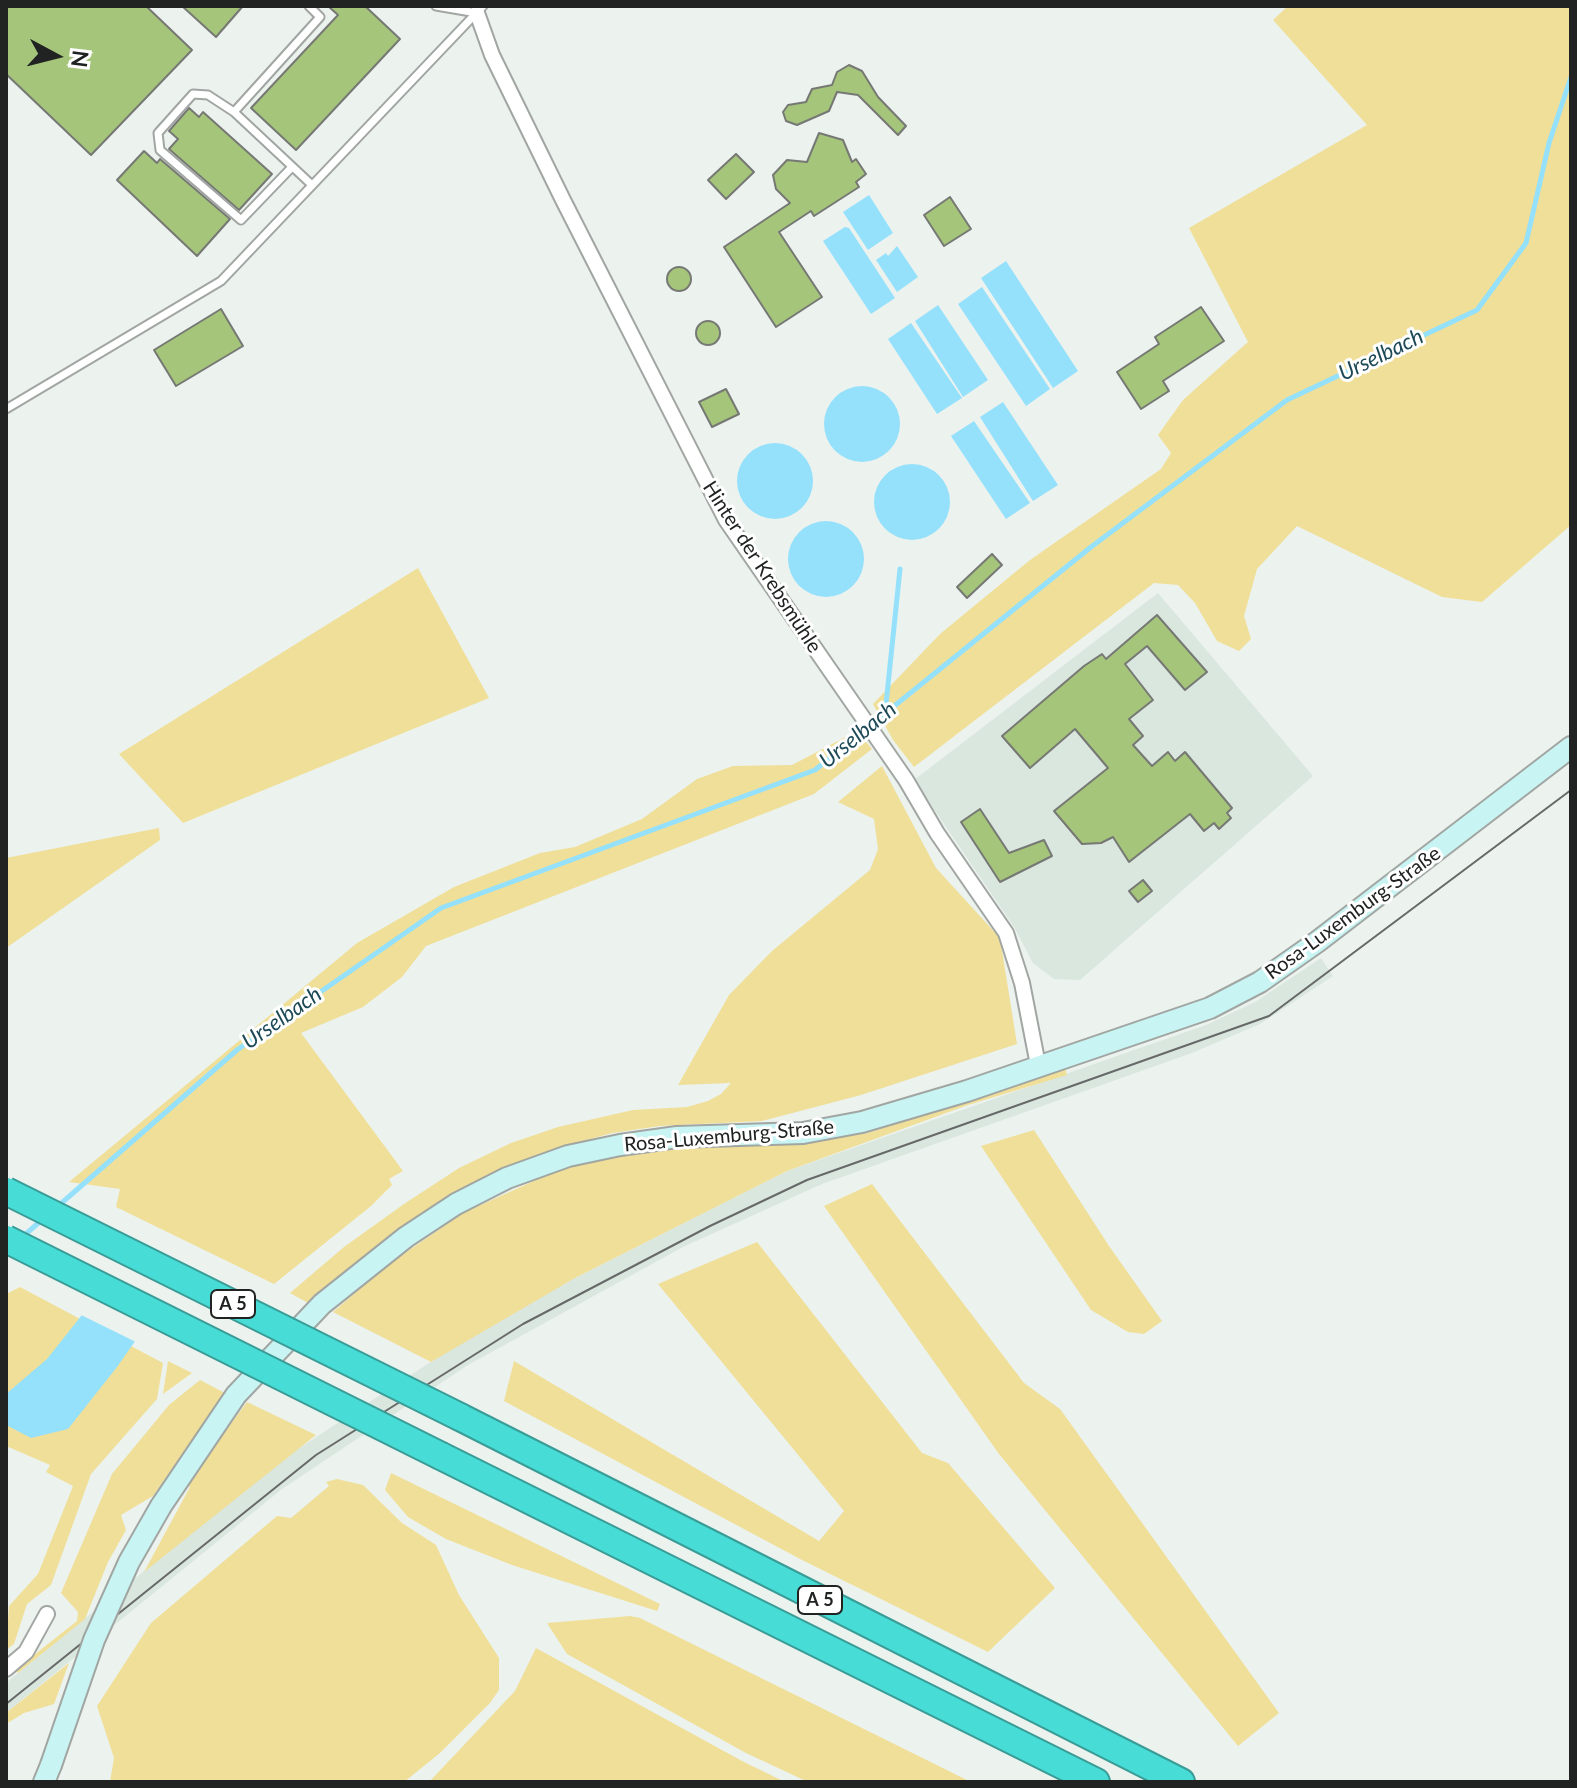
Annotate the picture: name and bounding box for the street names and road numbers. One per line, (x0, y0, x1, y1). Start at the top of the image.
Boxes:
street label: Hinter der Krebsmühle (698, 477, 826, 657)
street label: Rosa-Luxemburg-Straße (1261, 841, 1445, 985)
street label: Rosa-Luxemburg-Straße (623, 1115, 835, 1157)
road number: A 5 (211, 1290, 255, 1318)
road number: A 5 (798, 1586, 842, 1614)

